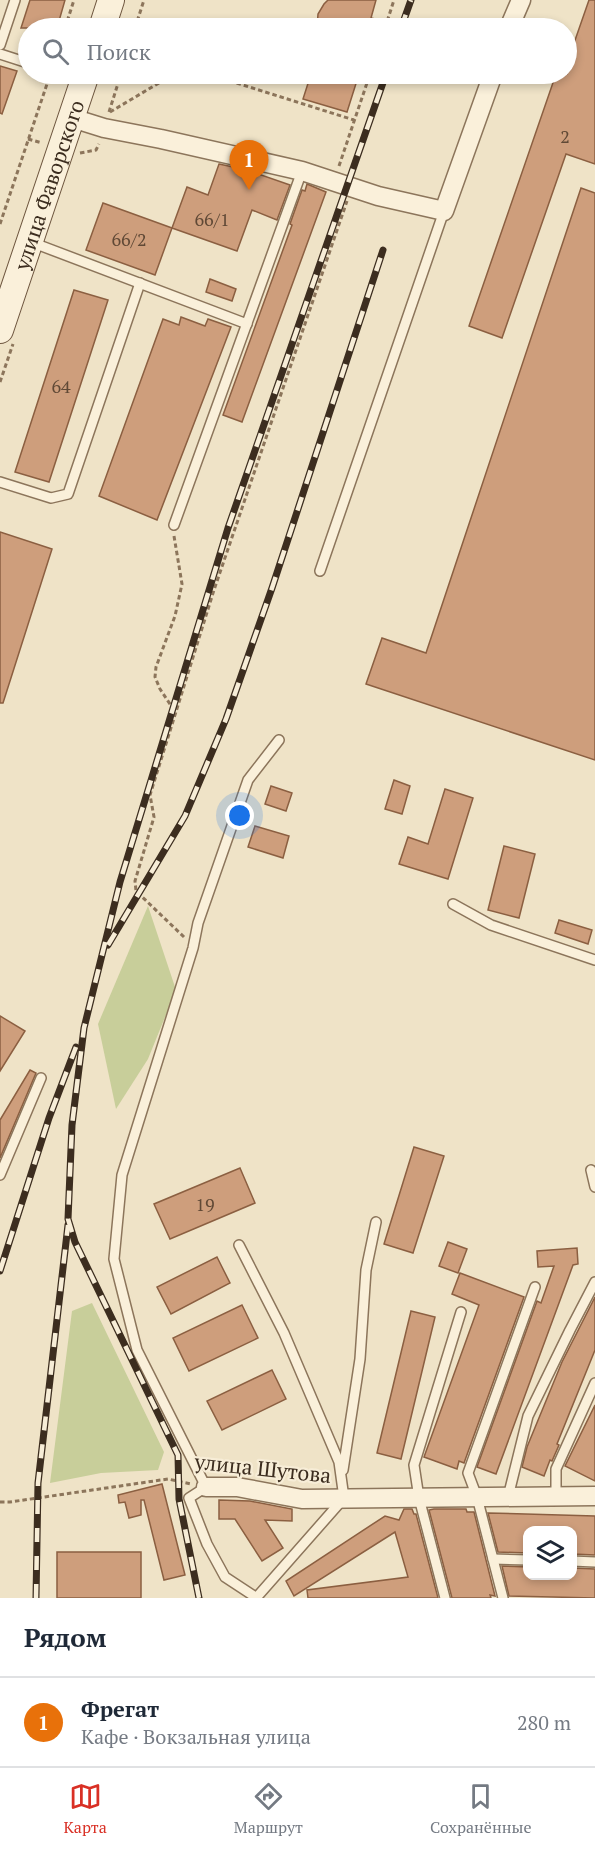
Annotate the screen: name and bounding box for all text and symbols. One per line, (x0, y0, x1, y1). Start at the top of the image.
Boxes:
search box (18, 18, 577, 84)
icon: search (39, 35, 72, 68)
text: Поиск (87, 37, 151, 66)
street label: улица Фаворского (7, 96, 90, 275)
house number: 2 (560, 124, 570, 148)
pin: 1 (230, 140, 268, 190)
house number: 66/1 (195, 207, 229, 231)
house number: 66/2 (112, 227, 146, 251)
house number: 64 (51, 374, 71, 398)
your location (225, 801, 254, 830)
house number: 19 (195, 1192, 215, 1216)
street label: улица Шутова (192, 1447, 333, 1489)
map controls (523, 1526, 577, 1580)
button: layers (523, 1526, 577, 1580)
text: Рядом (24, 1620, 107, 1654)
text: Фрегат (81, 1694, 159, 1723)
text: 1 (38, 1709, 49, 1736)
text: 280 m (517, 1709, 571, 1736)
text: Кафе · Вокзальная улица (81, 1723, 311, 1750)
tab: Карта (64, 1780, 107, 1838)
tab: Маршрут (234, 1780, 303, 1838)
tab: Сохранённые (430, 1780, 531, 1838)

